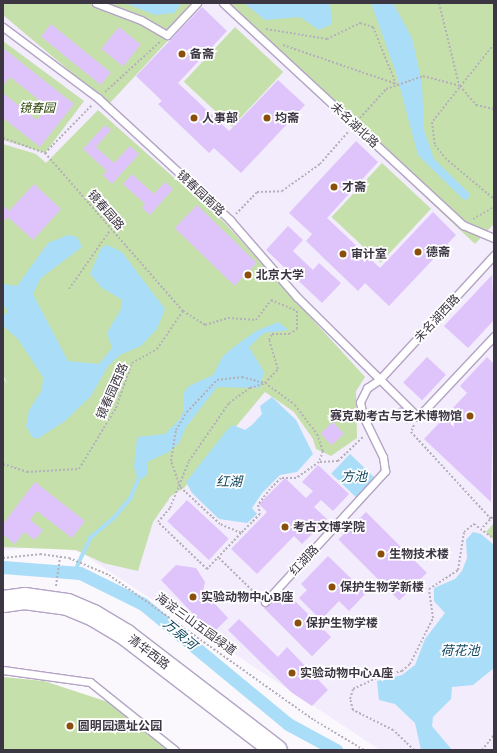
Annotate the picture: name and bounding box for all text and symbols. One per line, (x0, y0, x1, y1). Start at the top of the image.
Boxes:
place label: 备斋 (190, 47, 214, 61)
marker: 备斋 (177, 49, 187, 59)
street label: 未名湖北路 (328, 99, 382, 151)
park label: 镜春园 (19, 101, 55, 115)
place label: 人事部 (202, 111, 238, 125)
place label: 均斋 (275, 111, 299, 125)
marker: 人事部 (189, 113, 199, 123)
marker: 均斋 (262, 113, 272, 123)
street label: 镜春园南路 (174, 167, 228, 219)
place label: 才斋 (342, 180, 366, 194)
marker: 才斋 (329, 182, 339, 192)
street label: 镜春园路 (85, 187, 127, 233)
place label: 德斋 (426, 245, 450, 259)
place label: 审计室 (351, 247, 387, 261)
marker: 德斋 (413, 247, 423, 257)
marker: 审计室 (338, 249, 348, 259)
place label: 北京大学 (256, 268, 304, 282)
marker: 北京大学 (243, 270, 253, 280)
street label: 未名湖西路 (411, 291, 463, 345)
street label: 镜春园西路 (93, 361, 131, 421)
place label: 赛克勒考古与艺术博物馆 (330, 409, 462, 423)
marker: 赛克勒考古与艺术博物馆 (465, 411, 475, 421)
water label: 方池 (341, 468, 367, 484)
water label: 红湖 (216, 473, 242, 489)
place label: 考古文博学院 (293, 520, 365, 534)
marker: 考古文博学院 (280, 522, 290, 532)
street label: 红湖路 (286, 542, 322, 578)
place label: 生物技术楼 (389, 547, 449, 561)
marker: 生物技术楼 (376, 549, 386, 559)
place label: 保护生物学新楼 (340, 580, 424, 594)
marker: 保护生物学新楼 (327, 582, 337, 592)
street label: 海淀三山五园绿道 (153, 590, 239, 658)
place label: 实验动物中心B座 (201, 590, 293, 604)
marker: 实验动物中心B座 (188, 592, 198, 602)
water label: 万泉河 (160, 615, 200, 653)
place label: 保护生物学楼 (306, 616, 378, 630)
marker: 保护生物学楼 (293, 618, 303, 628)
street label: 清华西路 (125, 632, 173, 672)
water label: 荷花池 (441, 642, 479, 658)
place label: 实验动物中心A座 (300, 666, 393, 680)
marker: 实验动物中心A座 (287, 668, 297, 678)
place label: 圆明园遗址公园 (78, 719, 162, 733)
marker: 圆明园遗址公园 (65, 721, 75, 731)

